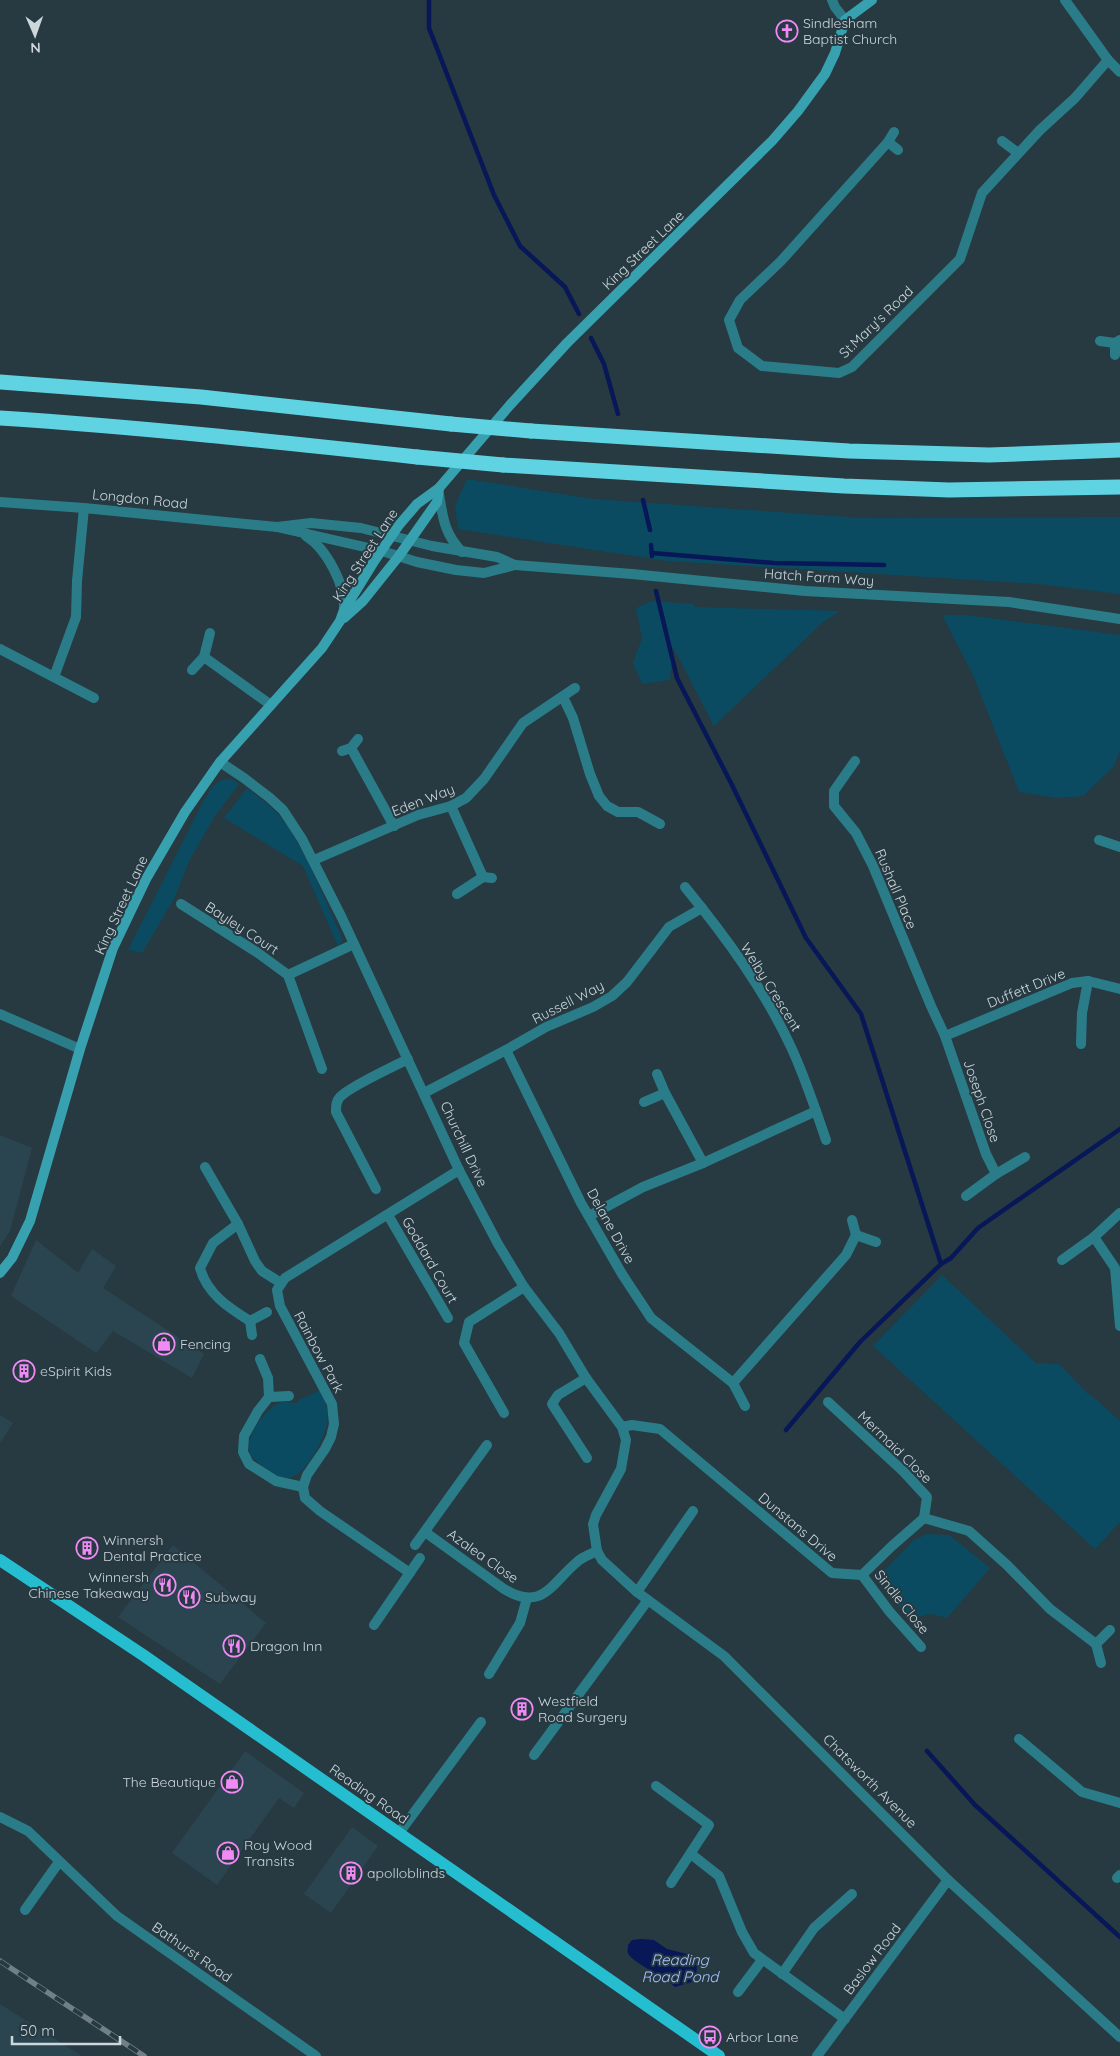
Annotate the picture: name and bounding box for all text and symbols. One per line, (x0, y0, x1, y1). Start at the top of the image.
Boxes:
north arrow (10, 10, 60, 60)
place label: Sindlesham Baptist Church (803, 14, 897, 48)
church icon: Sindlesham Baptist Church (775, 19, 799, 43)
text: N (30, 39, 41, 57)
street label: King Street Lane (598, 206, 688, 294)
street label: St.Mary's Road (835, 282, 917, 362)
street label: Longdon Road (91, 485, 189, 513)
street label: King Street Lane (328, 505, 402, 605)
street label: Hatch Farm Way (763, 564, 875, 590)
street label: Eden Way (389, 780, 457, 820)
street label: Rushall Place (871, 846, 921, 932)
street label: King Street Lane (90, 853, 152, 957)
street label: Bayley Court (202, 898, 282, 959)
street label: Welby Crescent (736, 939, 806, 1035)
street label: Duffett Drive (984, 964, 1068, 1012)
street label: Russell Way (529, 976, 607, 1028)
street label: Joseph Close (959, 1057, 1005, 1145)
street label: Churchill Drive (436, 1098, 492, 1190)
street label: Delane Drive (583, 1185, 639, 1267)
street label: Goddard Court (398, 1214, 462, 1307)
street label: Rainbow Park (290, 1308, 348, 1396)
shop icon: Fencing (152, 1332, 176, 1356)
place label: Fencing (180, 1335, 231, 1353)
building icon: eSpirit Kids (12, 1359, 36, 1383)
place label: eSpirit Kids (40, 1362, 112, 1380)
street label: Mermaid Close (854, 1407, 936, 1487)
street label: Dunstans Drive (755, 1489, 841, 1565)
street label: Azalea Close (444, 1525, 522, 1587)
place label: Winnersh Dental Practice (103, 1531, 202, 1565)
building icon: Winnersh Dental Practice (75, 1536, 99, 1560)
street label: Sindle Close (871, 1566, 933, 1638)
place label: Winnersh Chinese Takeaway (29, 1568, 149, 1602)
restaurant icon: Winnersh Chinese Takeaway (153, 1573, 177, 1597)
restaurant icon: Subway (177, 1585, 201, 1609)
place label: Subway (205, 1588, 256, 1606)
restaurant icon: Dragon Inn (222, 1634, 246, 1658)
place label: Dragon Inn (250, 1637, 322, 1655)
place label: Westfield Road Surgery (538, 1692, 627, 1726)
building icon: Westfield Road Surgery (510, 1697, 534, 1721)
street label: Chatsworth Avenue (819, 1730, 921, 1832)
street label: Reading Road (326, 1760, 412, 1828)
shop icon: The Beautique (220, 1770, 244, 1794)
place label: The Beautique (122, 1773, 216, 1791)
place label: Roy Wood Transits (244, 1836, 312, 1870)
shop icon: Roy Wood Transits (216, 1841, 240, 1865)
building icon: apolloblinds (339, 1861, 363, 1885)
place label: apolloblinds (367, 1864, 445, 1882)
street label: Bathurst Road (149, 1918, 235, 1986)
street label: Baslow Road (839, 1920, 905, 1998)
water label: Reading Road Pond (642, 1950, 720, 1986)
scale bar (12, 2014, 120, 2046)
text: 50 m (20, 2021, 55, 2040)
bus stop icon: Arbor Lane (698, 2025, 722, 2049)
place label: Arbor Lane (726, 2028, 799, 2046)

